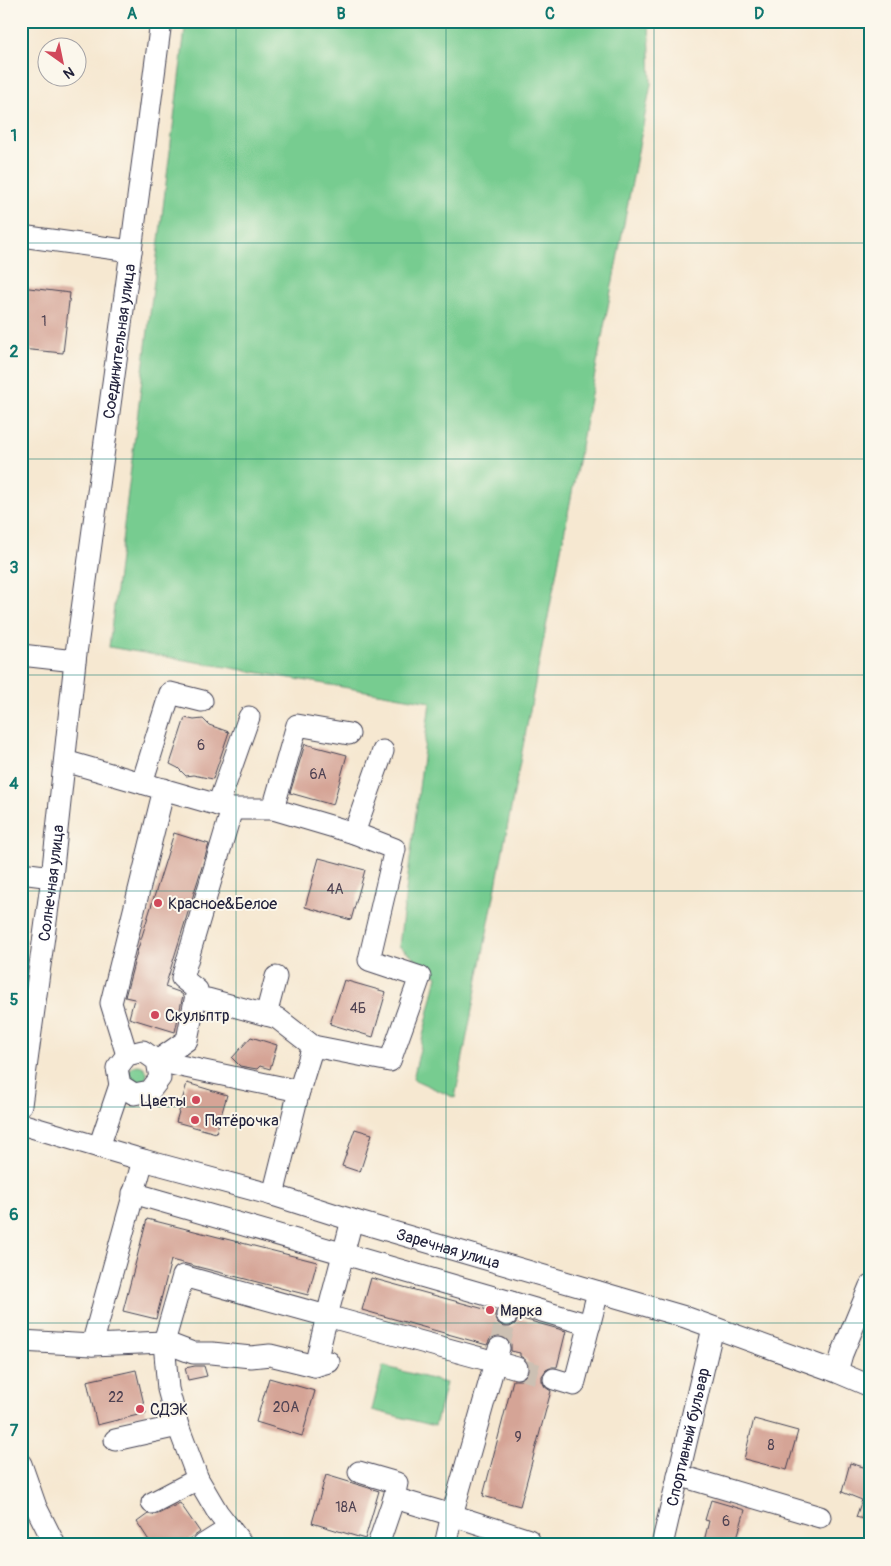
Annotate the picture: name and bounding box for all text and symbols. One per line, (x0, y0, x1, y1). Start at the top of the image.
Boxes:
text: A (127, 4, 138, 24)
text: B (336, 4, 346, 24)
text: C (545, 4, 555, 24)
text: D (754, 4, 764, 24)
north arrow (38, 38, 88, 88)
text: N (60, 63, 77, 82)
text: 1 (11, 126, 17, 146)
street label: Соединительная улица (99, 263, 140, 420)
house number: 1 (41, 313, 47, 330)
text: 2 (10, 342, 19, 362)
text: 3 (10, 558, 19, 578)
house number: 6 (197, 737, 205, 754)
house number: 6A (309, 766, 327, 783)
text: 4 (9, 774, 19, 794)
street label: Солнечная улица (34, 824, 68, 943)
house number: 4А (326, 881, 344, 898)
place label: Красное&Белое (168, 894, 277, 914)
marker: Красное&Белое (152, 897, 164, 909)
text: 5 (10, 990, 19, 1010)
house number: 4Б (350, 1000, 366, 1017)
place label: Скульптр (165, 1006, 229, 1026)
marker: Скульптр (149, 1009, 161, 1021)
place label: Цветы (141, 1091, 186, 1111)
marker: Цветы (190, 1094, 202, 1106)
place label: Пятёрочка (205, 1111, 279, 1131)
marker: Пятёрочка (189, 1114, 201, 1126)
text: 6 (9, 1205, 19, 1225)
street label: Заречная улица (394, 1224, 502, 1274)
place label: Марка (500, 1301, 542, 1321)
marker: Марка (484, 1304, 496, 1316)
street label: Спортивный бульвар (662, 1366, 714, 1508)
house number: 22 (108, 1389, 124, 1406)
house number: 20А (273, 1399, 299, 1416)
place label: СДЭК (150, 1400, 188, 1420)
marker: СДЭК (134, 1403, 146, 1415)
text: 7 (10, 1421, 19, 1441)
house number: 9 (514, 1429, 522, 1446)
house number: 8 (767, 1437, 775, 1454)
house number: 18А (335, 1499, 357, 1516)
house number: 6 (722, 1513, 730, 1530)

